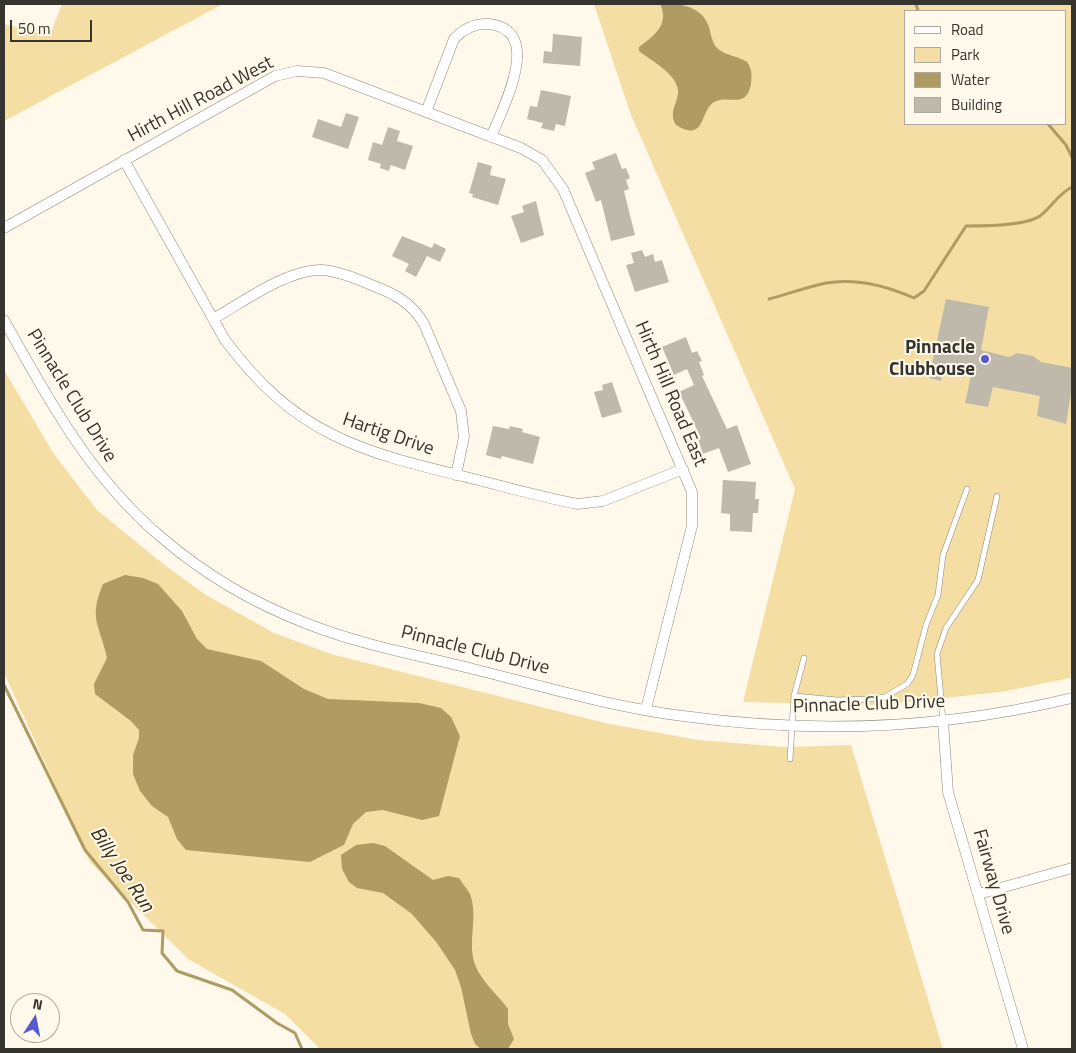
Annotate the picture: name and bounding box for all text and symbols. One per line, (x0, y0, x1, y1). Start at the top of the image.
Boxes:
scale bar (12, 10, 95, 42)
legend (904, 10, 1066, 125)
text: 50 m (18, 17, 51, 40)
text: Road (951, 18, 983, 41)
text: Park (951, 43, 980, 66)
street label: Hirth Hill Road West (124, 52, 278, 148)
text: Water (951, 68, 990, 91)
text: Building (951, 93, 1002, 116)
street label: Hirth Hill Road East (629, 318, 711, 470)
street label: Pinnacle Club Drive (21, 325, 121, 467)
place label: Pinnacle Clubhouse (889, 337, 975, 381)
marker: Pinnacle Clubhouse (979, 353, 991, 365)
street label: Hartig Drive (339, 409, 437, 461)
street label: Pinnacle Club Drive (398, 622, 552, 680)
street label: Pinnacle Club Drive (792, 691, 946, 719)
water label: Billy Joe Run (84, 823, 158, 917)
street label: Fairway Drive (967, 827, 1019, 937)
north arrow (10, 993, 60, 1043)
text: N (31, 993, 45, 1015)

